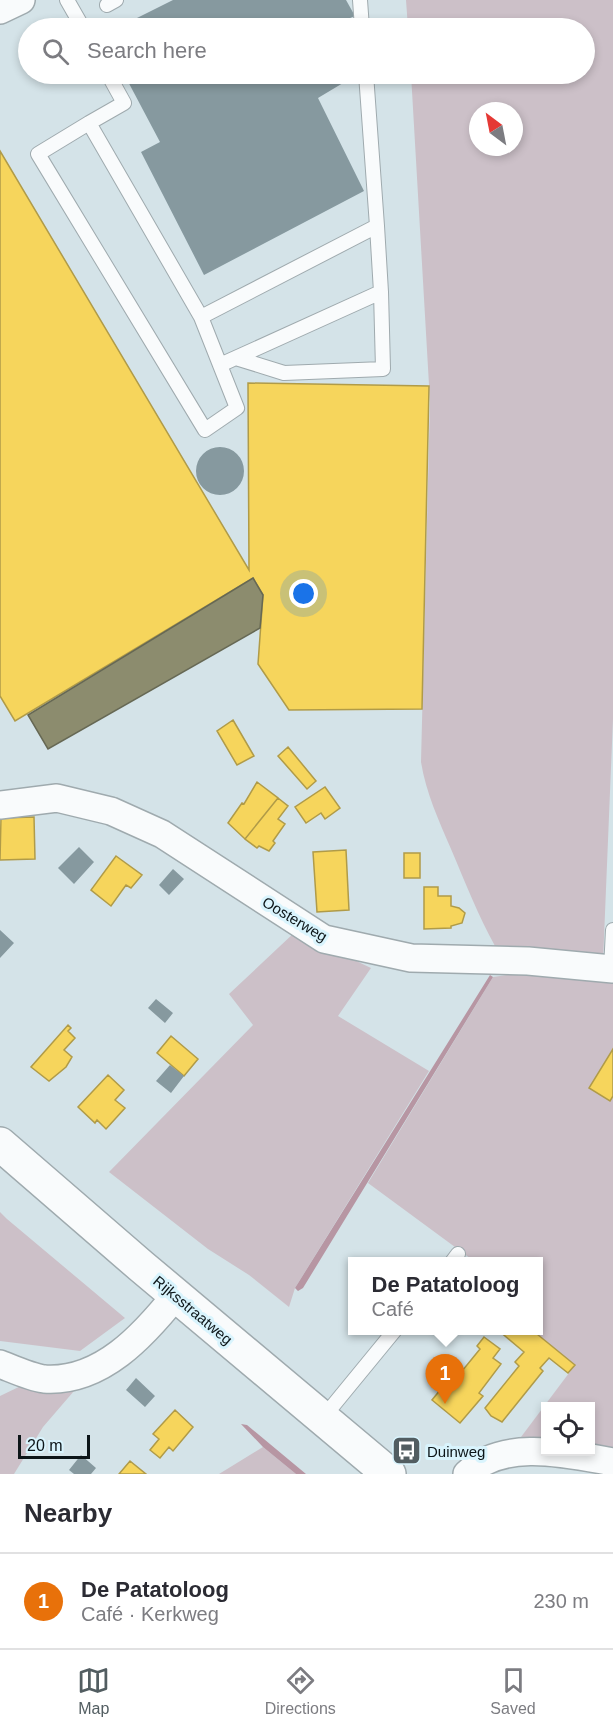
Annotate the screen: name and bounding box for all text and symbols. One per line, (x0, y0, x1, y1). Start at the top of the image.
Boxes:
search box (18, 18, 595, 84)
icon: search (39, 35, 72, 68)
text: Search here (87, 38, 207, 63)
north arrow (469, 102, 523, 156)
your location (289, 579, 318, 608)
street label: Oosterweg (260, 893, 330, 945)
popup (348, 1257, 543, 1335)
street label: Rijksstraatweg (150, 1272, 236, 1348)
text: De Patatoloog (372, 1272, 519, 1297)
text: Café (372, 1298, 414, 1320)
pin: 1 (426, 1354, 464, 1404)
map controls (541, 1402, 595, 1456)
button: locate (541, 1402, 595, 1456)
scale bar (18, 1432, 90, 1460)
bus stop icon: Duinweg (390, 1435, 422, 1467)
text: 20 m (27, 1437, 63, 1454)
place label: Duinweg (427, 1443, 485, 1460)
text: Nearby (24, 1498, 112, 1528)
text: De Patatoloog (81, 1577, 229, 1602)
text: 1 (38, 1590, 49, 1612)
text: 230 m (533, 1590, 589, 1612)
text: Café · Kerkweg (81, 1603, 219, 1625)
tab: Map (77, 1664, 110, 1718)
tab: Directions (265, 1664, 336, 1718)
tab: Saved (490, 1664, 536, 1718)

